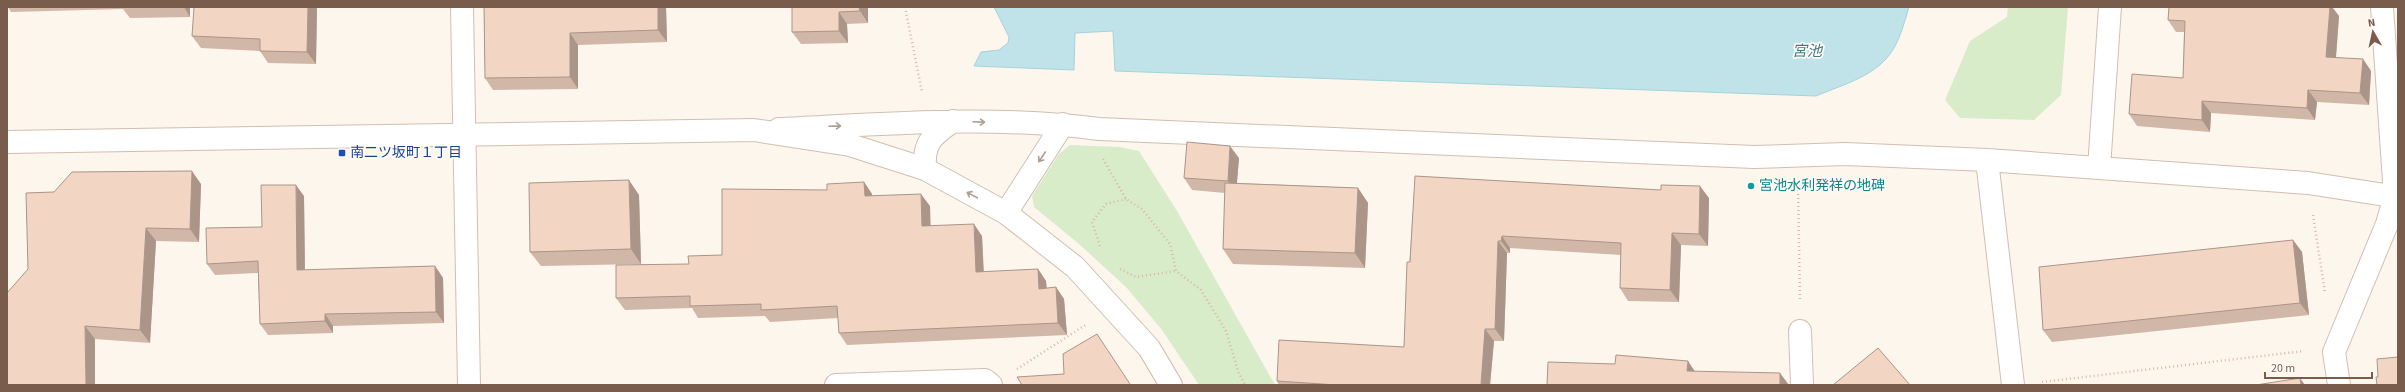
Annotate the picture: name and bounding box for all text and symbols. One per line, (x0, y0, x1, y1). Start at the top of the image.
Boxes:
north arrow (2353, 12, 2393, 52)
text: N (2367, 15, 2376, 31)
water label: 宮池 (1792, 41, 1824, 62)
one-way arrow (972, 118, 985, 126)
one-way arrow (828, 123, 841, 130)
place label: 南二ツ坂町１丁目 (350, 143, 462, 163)
marker: 南二ツ坂町１丁目 (337, 148, 347, 158)
one-way arrow (1038, 151, 1046, 162)
place label: 宮池水利発祥の地碑 (1759, 176, 1885, 196)
marker: 宮池水利発祥の地碑 (1746, 181, 1756, 191)
one-way arrow (966, 190, 978, 198)
scale bar (2265, 354, 2372, 380)
text: 20 m (2271, 360, 2295, 377)

